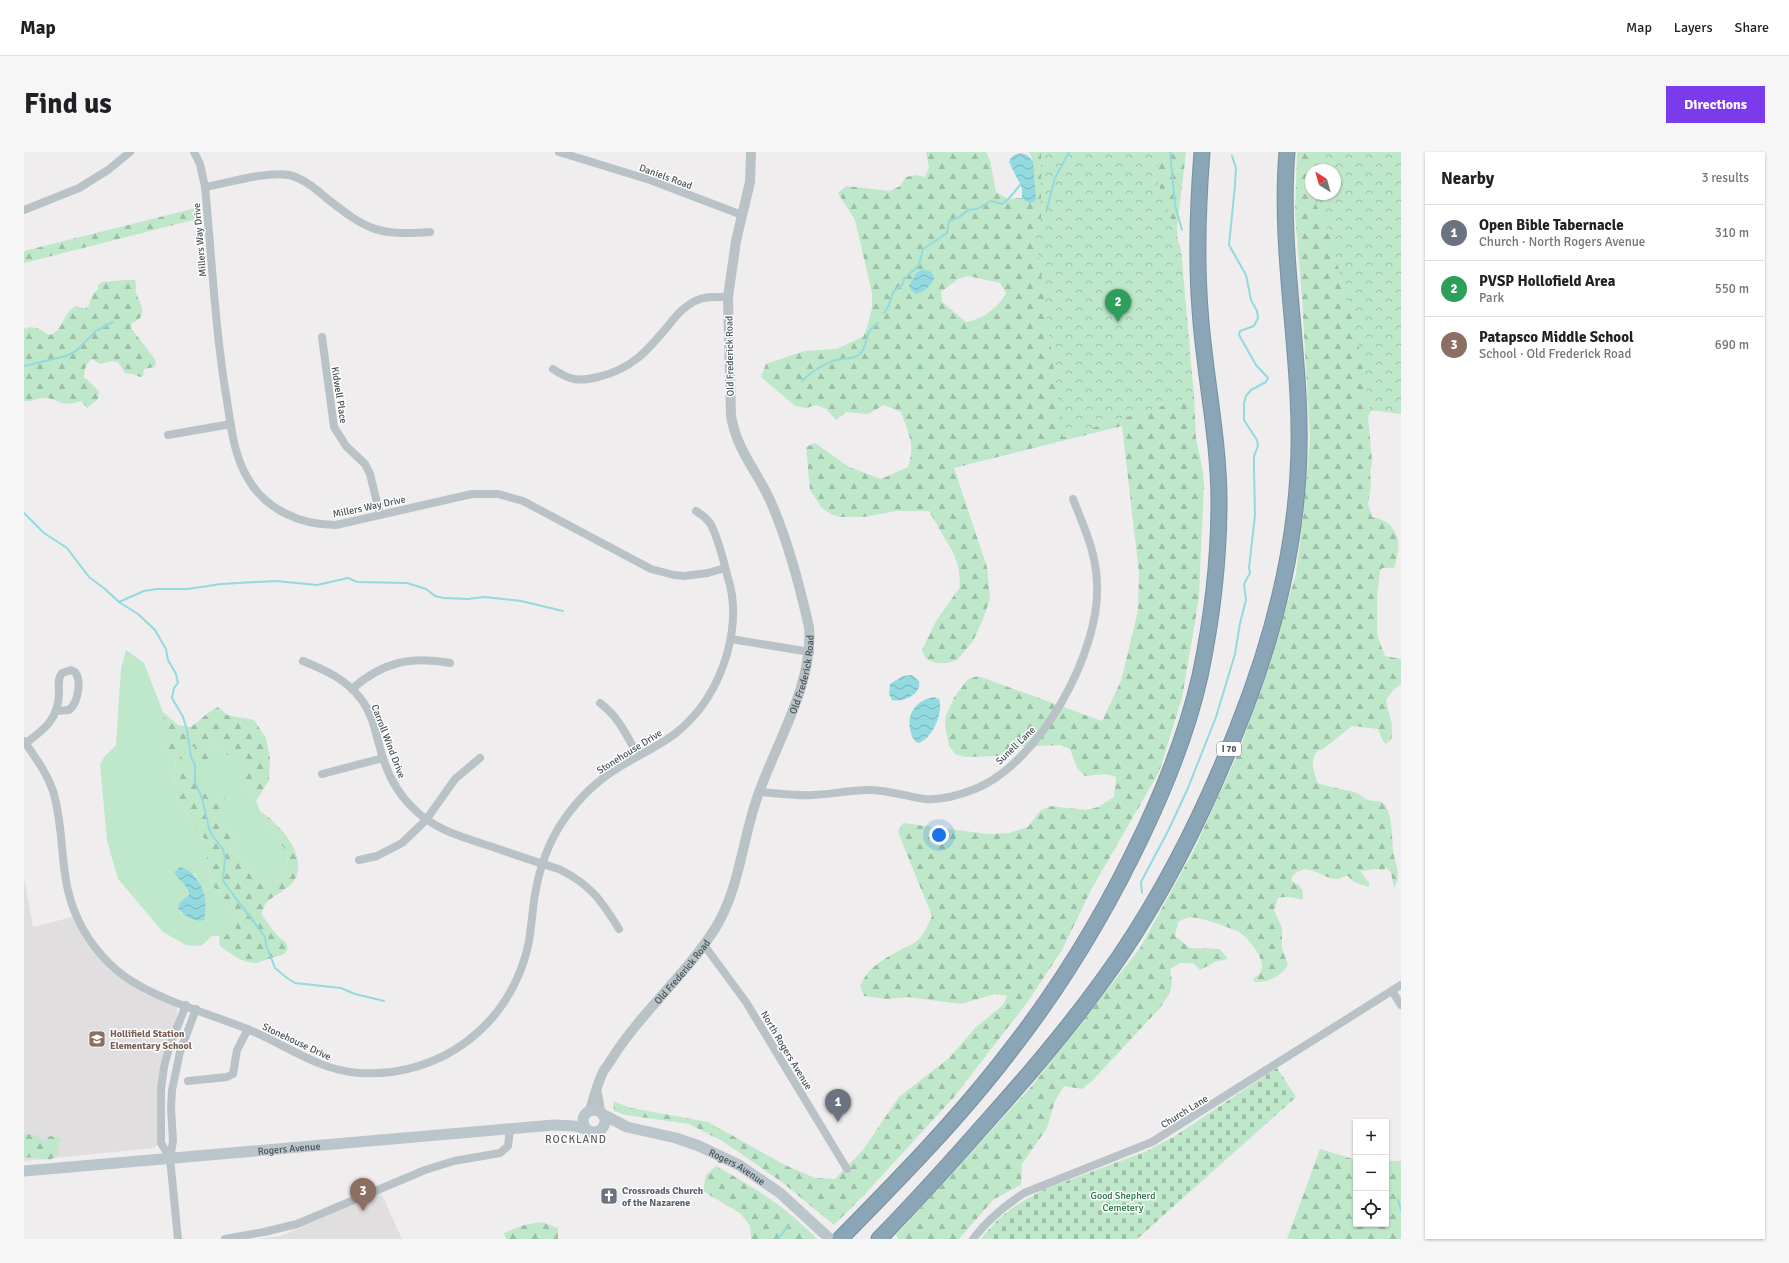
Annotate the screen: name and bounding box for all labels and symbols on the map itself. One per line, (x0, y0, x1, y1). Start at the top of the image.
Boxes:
street label: Daniels Road (638, 162, 694, 192)
north arrow (1305, 164, 1341, 200)
street label: Millers Way Drive (191, 203, 209, 277)
pin: 2 (1105, 289, 1131, 322)
street label: Old Frederick Road (723, 316, 737, 396)
street label: Kidwell Place (329, 366, 349, 424)
street label: Millers Way Drive (332, 493, 407, 521)
street label: Old Frederick Road (787, 635, 816, 716)
street label: Carroll Wind Drive (369, 703, 408, 780)
street label: Sunell Lane (994, 724, 1038, 767)
street label: Stonehouse Drive (595, 727, 664, 777)
road number: I 70 (1217, 742, 1241, 756)
your location (929, 825, 949, 845)
street label: Old Frederick Road (652, 937, 713, 1007)
street label: North Rogers Avenue (758, 1009, 814, 1092)
street label: Stonehouse Drive (260, 1021, 333, 1063)
place label: Hollifield Station Elementary School (110, 1028, 192, 1052)
school or university icon: Hollifield Station Elementary School (87, 1029, 107, 1049)
pin: 1 (825, 1089, 851, 1122)
street label: Church Lane (1159, 1093, 1210, 1131)
district label: ROCKLAND (545, 1133, 607, 1146)
street label: Rogers Avenue (257, 1140, 321, 1158)
street label: Rogers Avenue (707, 1147, 767, 1188)
pin: 3 (350, 1178, 376, 1211)
place label: Crossroads Church of the Nazarene (622, 1185, 704, 1209)
church icon: Crossroads Church of the Nazarene (599, 1186, 619, 1206)
park label: Good Shepherd Cemetery (1091, 1190, 1155, 1214)

